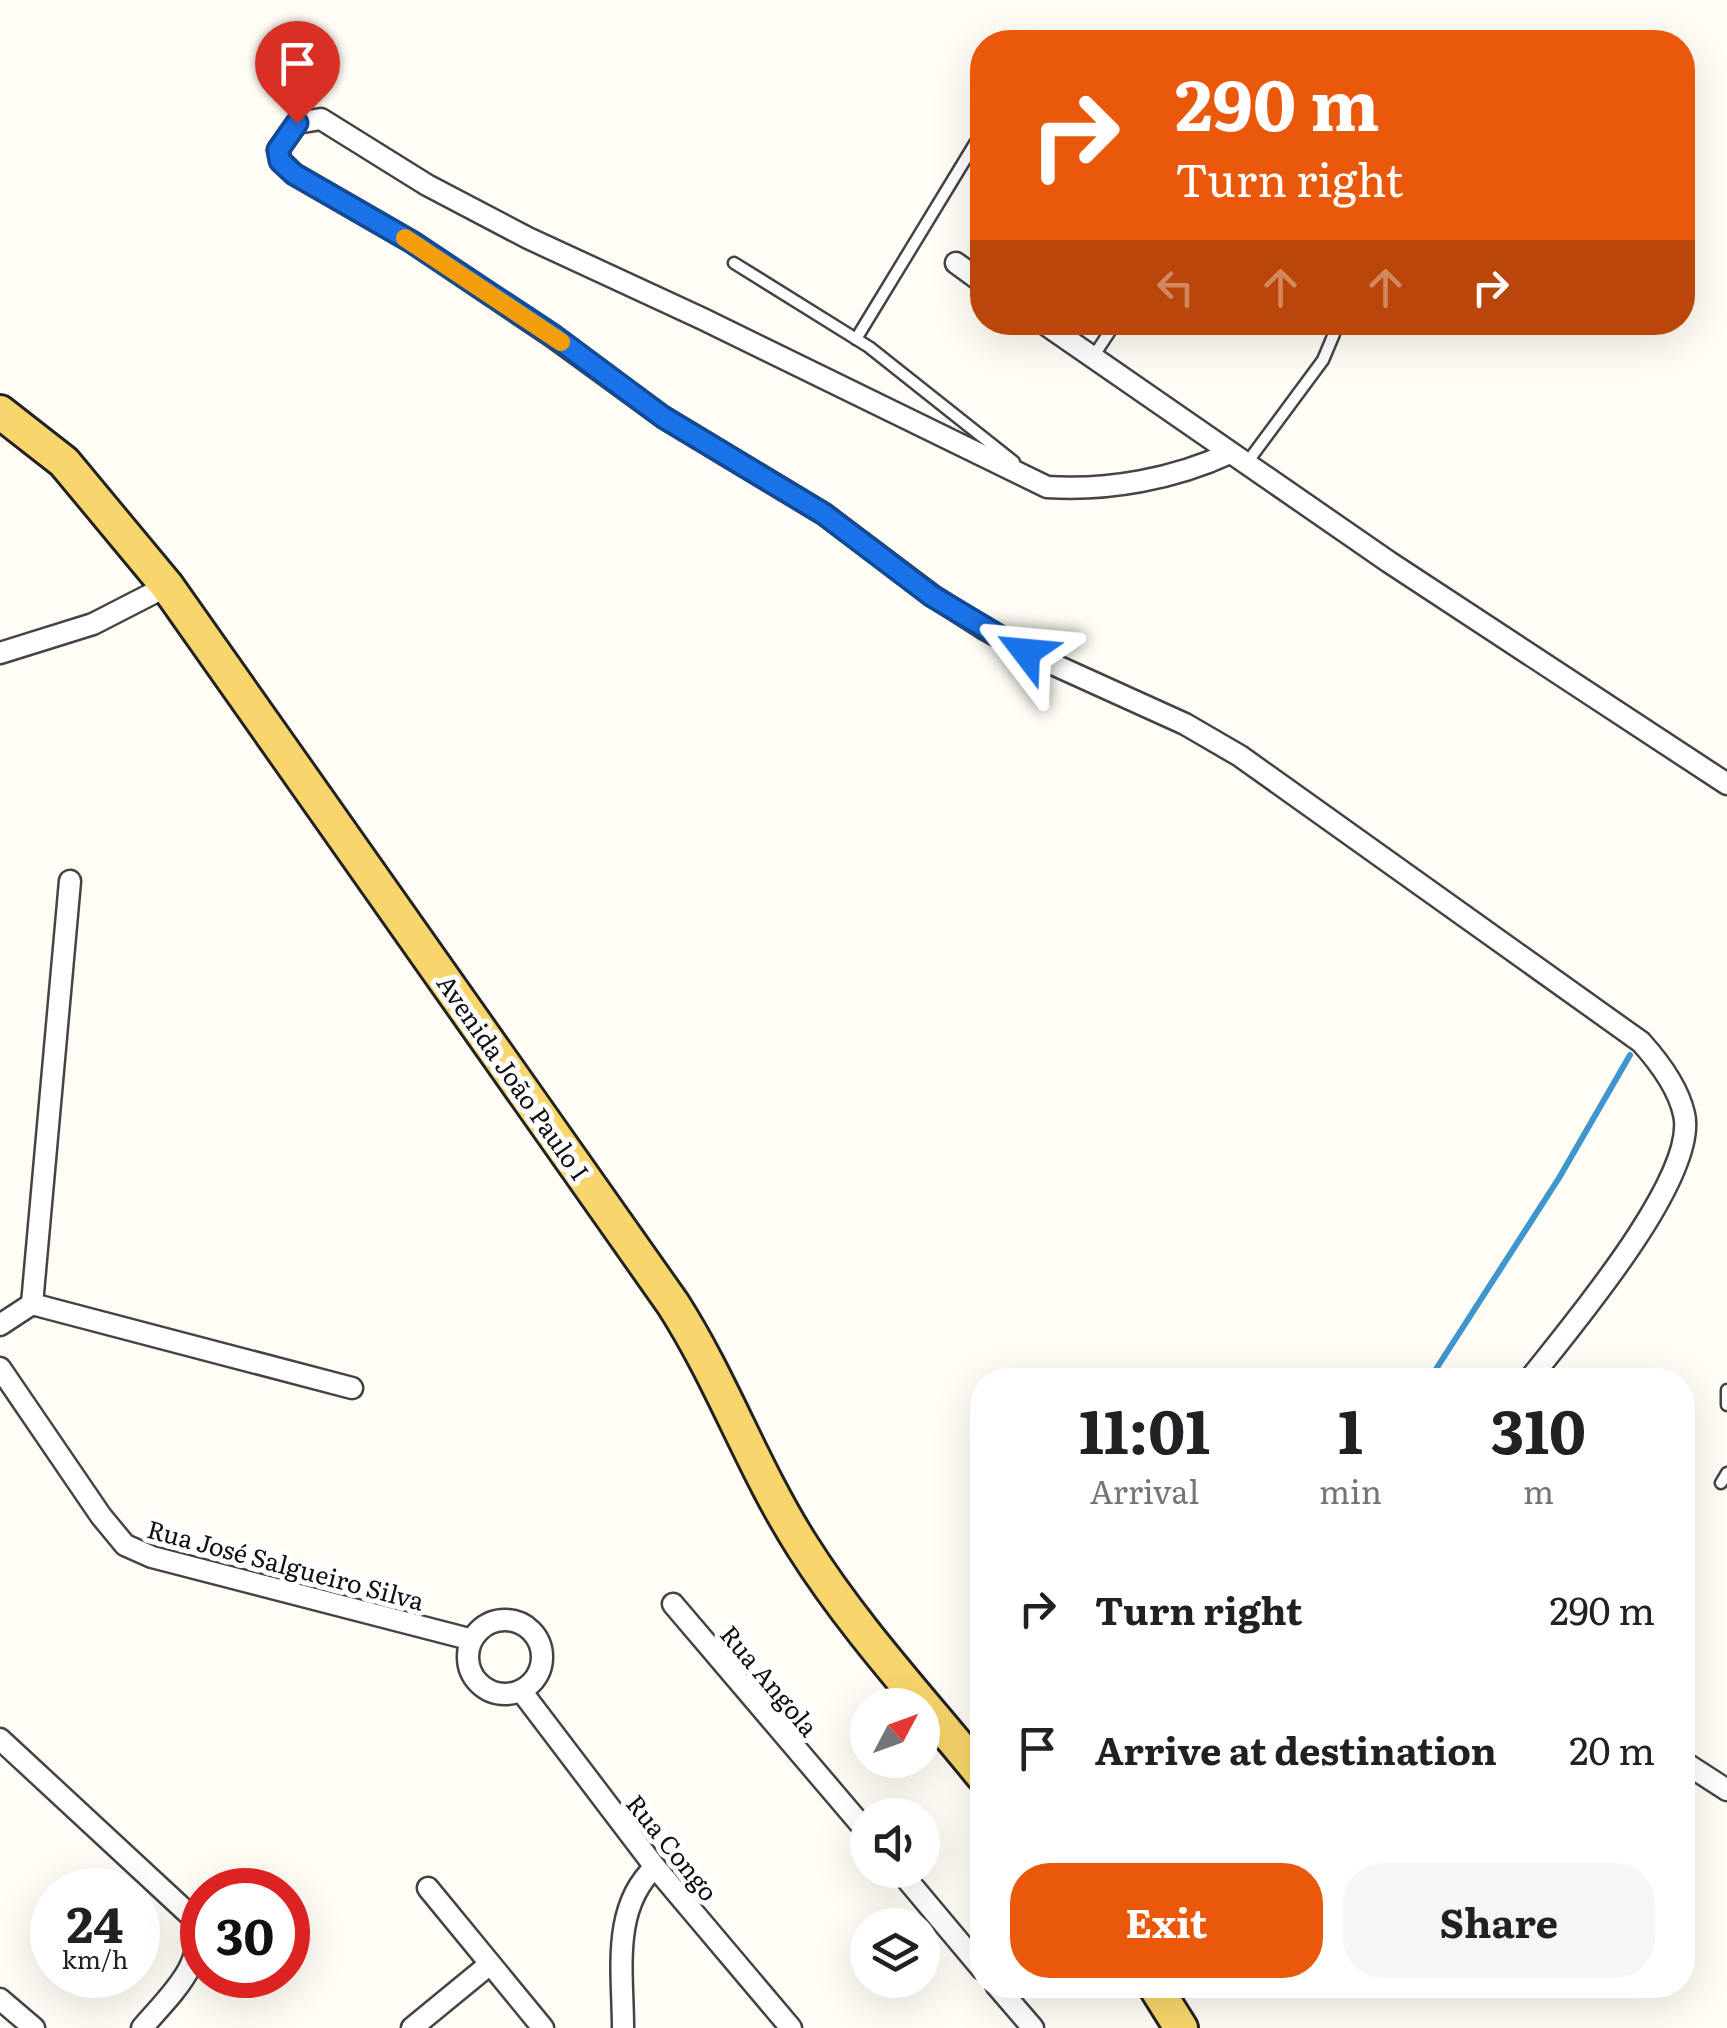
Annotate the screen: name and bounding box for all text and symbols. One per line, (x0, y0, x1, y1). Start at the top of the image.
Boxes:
pin (255, 21, 340, 124)
icon: arrive (270, 36, 325, 91)
text: 290 m (1175, 49, 1380, 153)
icon: right (1010, 70, 1140, 200)
text: Turn right (1175, 144, 1403, 211)
icon: left (1148, 260, 1203, 315)
icon: ahead (1253, 260, 1308, 315)
icon: ahead (1358, 260, 1413, 315)
icon: right (1463, 260, 1518, 315)
position arrow (974, 600, 1078, 704)
street label: Avenida João Paulo I (429, 966, 599, 1188)
text: 11:01 (1079, 1383, 1210, 1472)
text: 1 (1338, 1383, 1363, 1472)
text: 310 (1491, 1383, 1586, 1472)
text: Arrival (1090, 1466, 1199, 1514)
text: min (1319, 1466, 1382, 1514)
text: m (1523, 1466, 1554, 1514)
street label: Rua José Salgueiro Silva (143, 1509, 429, 1619)
text: Turn right (1095, 1580, 1302, 1637)
text: 290 m (1549, 1580, 1655, 1637)
icon: right (1010, 1581, 1065, 1636)
street label: Rua Angola (712, 1616, 828, 1744)
north arrow (850, 1688, 940, 1778)
map controls (850, 1688, 940, 1998)
text: Arrive at destination (1095, 1720, 1497, 1777)
text: 20 m (1569, 1720, 1655, 1777)
icon: arrive (1010, 1721, 1065, 1776)
street label: Rua Congo (618, 1786, 728, 1908)
button: sound (850, 1798, 940, 1888)
button: Exit (1010, 1863, 1323, 1978)
button: Share (1343, 1863, 1655, 1978)
speed limit sign: 30 (180, 1868, 310, 1998)
text: 24 (66, 1884, 123, 1958)
button: layers (850, 1908, 940, 1998)
text: km/h (62, 1940, 128, 1977)

